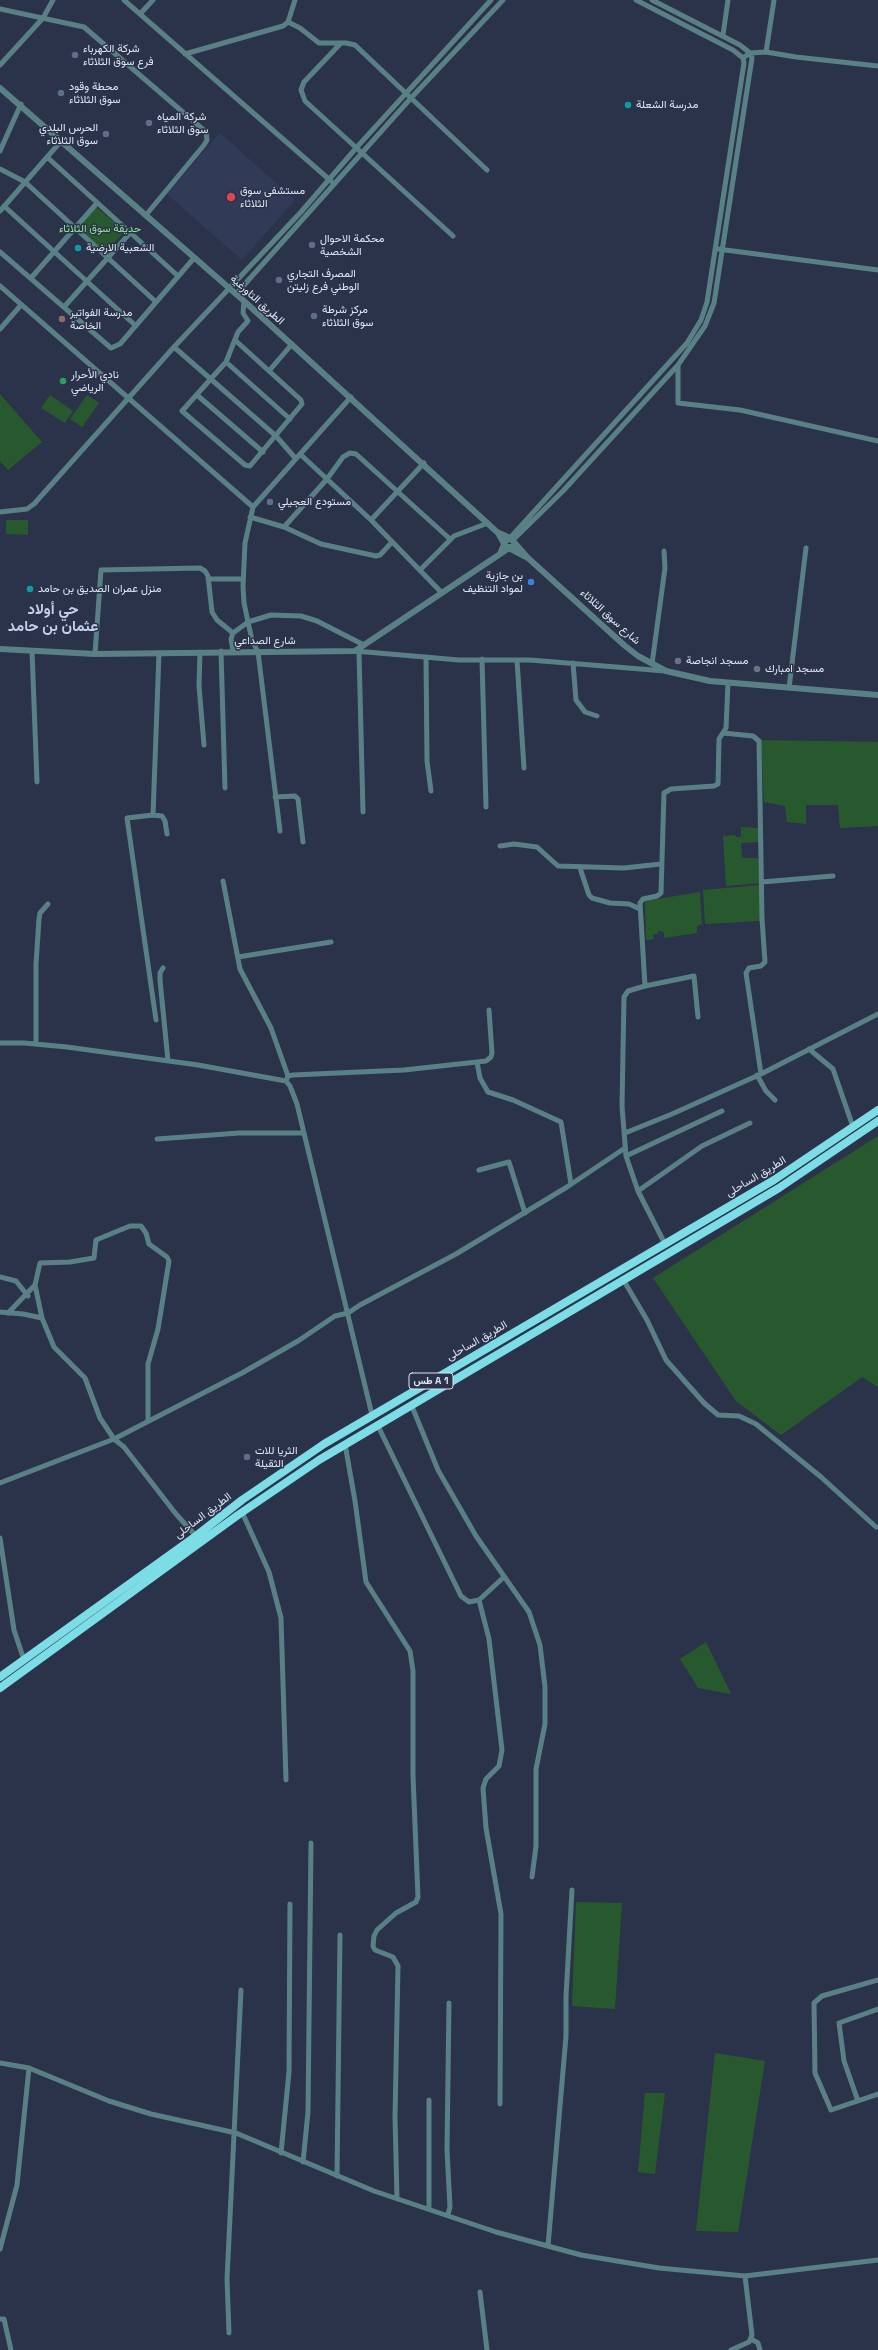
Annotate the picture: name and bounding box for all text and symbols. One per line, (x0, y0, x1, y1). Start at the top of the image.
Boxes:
place label: شركة الكهرباء فرع سوق الثلاثاء (83, 42, 153, 68)
marker: شركة الكهرباء فرع سوق الثلاثاء (70, 50, 80, 60)
place label: محطة وقود سوق الثلاثاء (69, 80, 121, 106)
marker: محطة وقود سوق الثلاثاء (56, 88, 66, 98)
place label: مدرسة الشعلة (636, 98, 698, 112)
marker: مدرسة الشعلة (623, 100, 633, 110)
place label: شركة المياه سوق الثلاثاء (157, 110, 209, 136)
marker: شركة المياه سوق الثلاثاء (144, 118, 154, 128)
place label: الحرس البلدي سوق الثلاثاء (39, 121, 98, 147)
marker: الحرس البلدي سوق الثلاثاء (101, 129, 111, 139)
place label: مستشفى سوق الثلاثاء (240, 184, 305, 210)
marker: مستشفى سوق الثلاثاء (225, 191, 237, 203)
park label: حديقة سوق الثلاثاء (59, 222, 141, 236)
place label: محكمة الاحوال الشخصية (320, 232, 384, 258)
marker: محكمة الاحوال الشخصية (307, 240, 317, 250)
place label: الشعبية الارضية (86, 241, 154, 255)
marker: الشعبية الارضية (73, 243, 83, 253)
place label: المصرف التجاري الوطني فرع زليتن (287, 267, 359, 293)
street label: الطريق التاورغية (227, 272, 287, 328)
marker: المصرف التجاري الوطني فرع زليتن (274, 275, 284, 285)
place label: مركز شرطة سوق الثلاثاء (322, 303, 374, 329)
place label: مدرسة الفواتير الخاصة (70, 306, 132, 332)
marker: مركز شرطة سوق الثلاثاء (309, 311, 319, 321)
marker: مدرسة الفواتير الخاصة (57, 314, 67, 324)
place label: نادي الأحرار الرياضي (71, 368, 119, 394)
marker: نادي الأحرار الرياضي (58, 376, 68, 386)
place label: مستودع العجيلي (278, 495, 351, 509)
marker: مستودع العجيلي (265, 497, 275, 507)
place label: بن جازية لمواد التنظيف (463, 569, 523, 595)
marker: بن جازية لمواد التنظيف (526, 577, 536, 587)
place label: منزل عمران الصديق بن حامد (38, 582, 161, 596)
marker: منزل عمران الصديق بن حامد (25, 584, 35, 594)
street label: شارع سوق الثلاثاء (577, 587, 643, 647)
district label: حي أولاد عثمان بن حامد (8, 601, 98, 636)
street label: شارع الصداعي (234, 634, 296, 648)
place label: مسجد انجاصة (686, 654, 748, 668)
marker: مسجد انجاصة (673, 656, 683, 666)
place label: مسجد امبارك (765, 662, 824, 676)
marker: مسجد امبارك (752, 664, 762, 674)
street label: الطريق الساحلى (723, 1154, 789, 1200)
street label: الطريق الساحلى (444, 1318, 510, 1364)
road number: طس A 1 (409, 1373, 453, 1389)
place label: الثريا للات الثقيلة (255, 1444, 297, 1470)
marker: الثريا للات الثقيلة (242, 1452, 252, 1462)
street label: الطريق الساحلى (172, 1490, 234, 1542)

